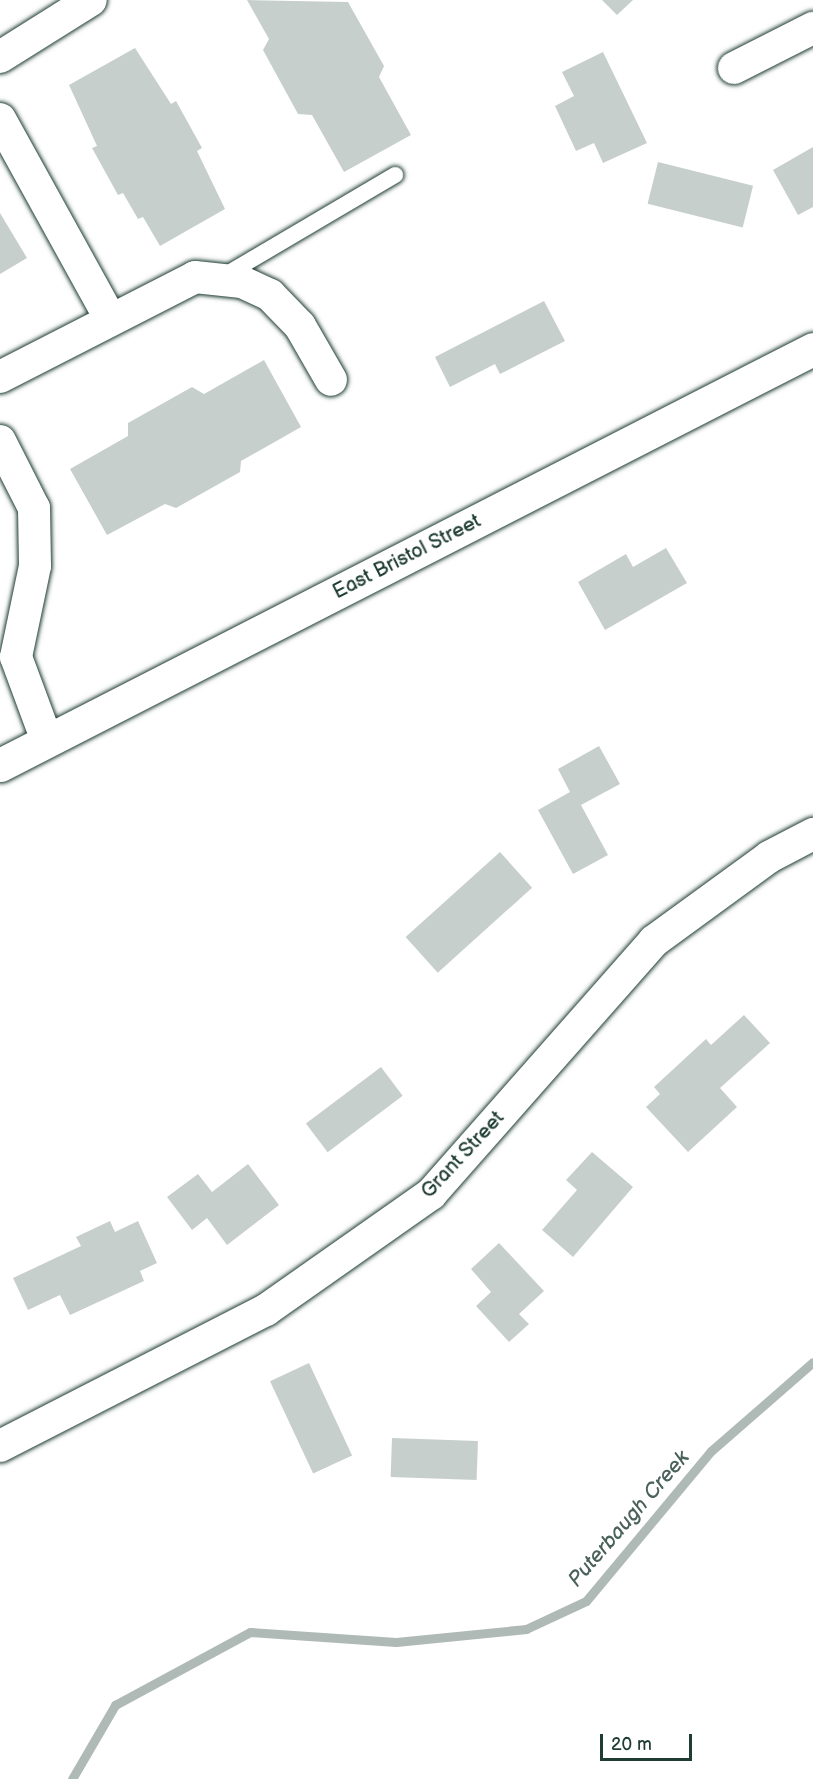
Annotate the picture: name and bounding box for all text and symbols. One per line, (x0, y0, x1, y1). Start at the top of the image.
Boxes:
street label: East Bristol Street (329, 509, 485, 605)
street label: Grant Street (416, 1106, 510, 1204)
water label: Puterbaugh Creek (563, 1446, 695, 1592)
scale bar (603, 1722, 694, 1760)
text: 20 m (611, 1734, 652, 1755)

